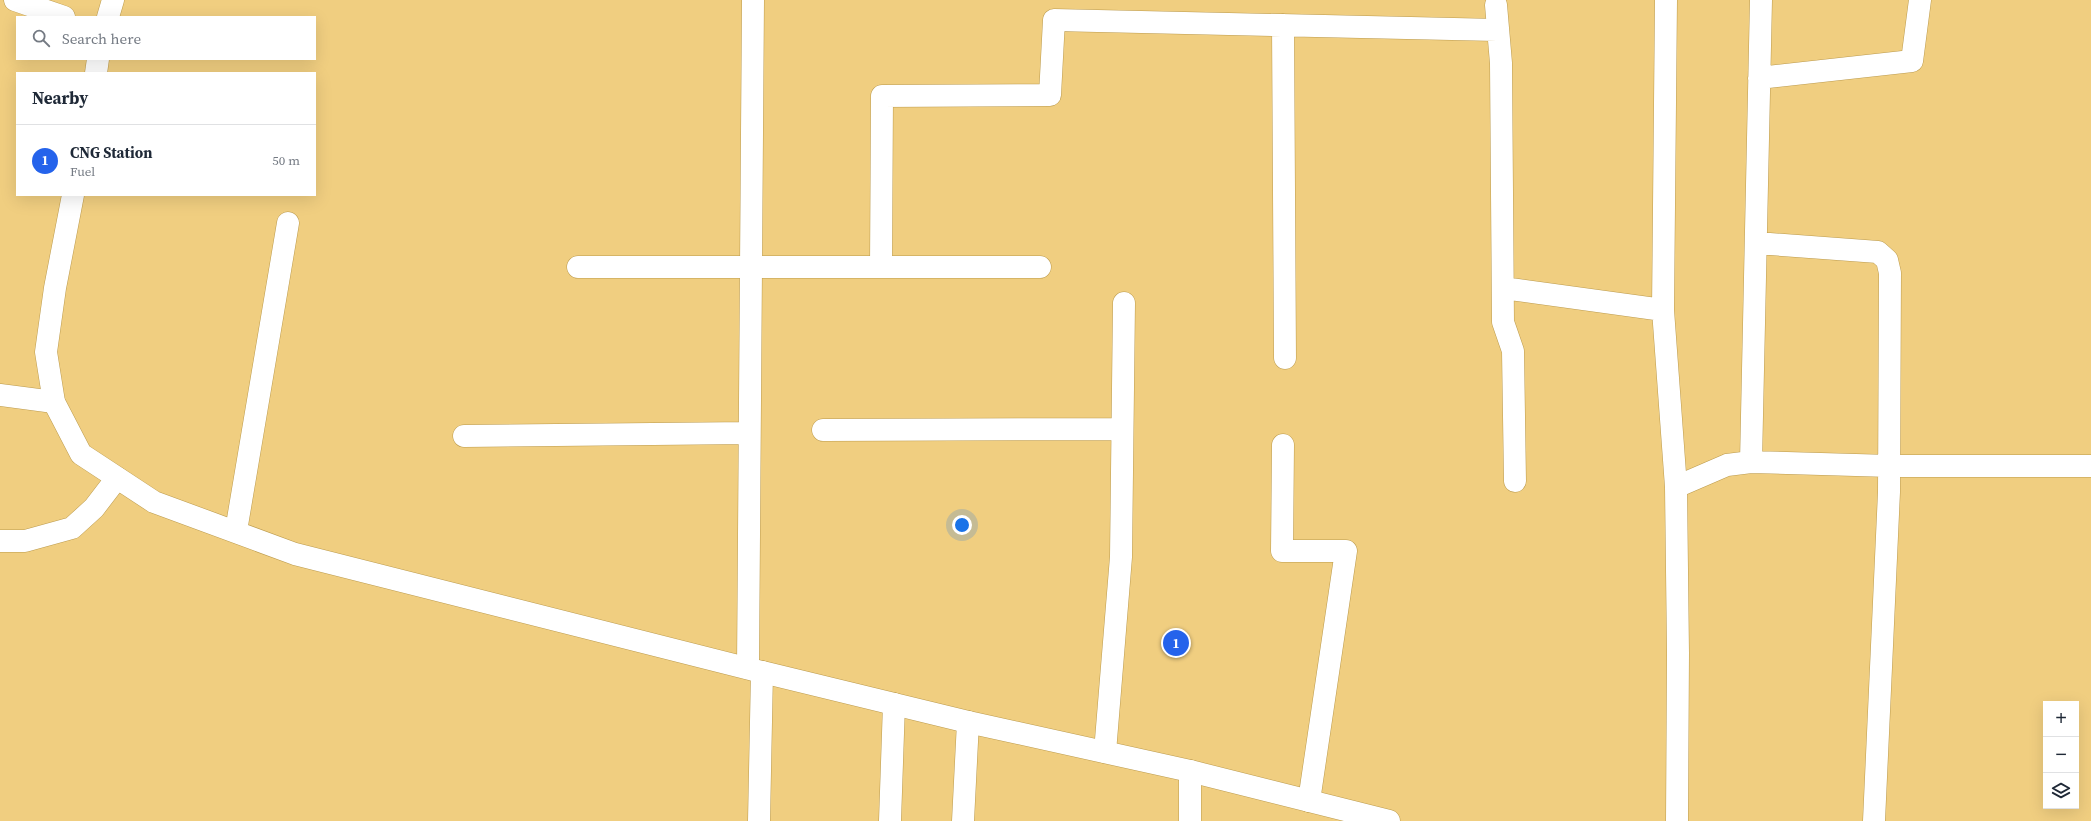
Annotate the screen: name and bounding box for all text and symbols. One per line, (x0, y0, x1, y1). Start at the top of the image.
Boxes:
search box (16, 16, 316, 60)
icon: search (30, 27, 52, 49)
text: Search here (62, 28, 141, 49)
text: Nearby (32, 86, 88, 110)
text: CNG Station (70, 142, 152, 163)
text: 1 (41, 152, 49, 169)
text: 50 m (272, 152, 300, 169)
text: Fuel (70, 163, 95, 180)
your location (952, 515, 972, 535)
pin: 1 (1163, 628, 1189, 658)
map controls (2043, 701, 2079, 809)
button: + (2043, 701, 2079, 737)
button: − (2043, 737, 2079, 773)
button: layers (2043, 773, 2079, 809)

